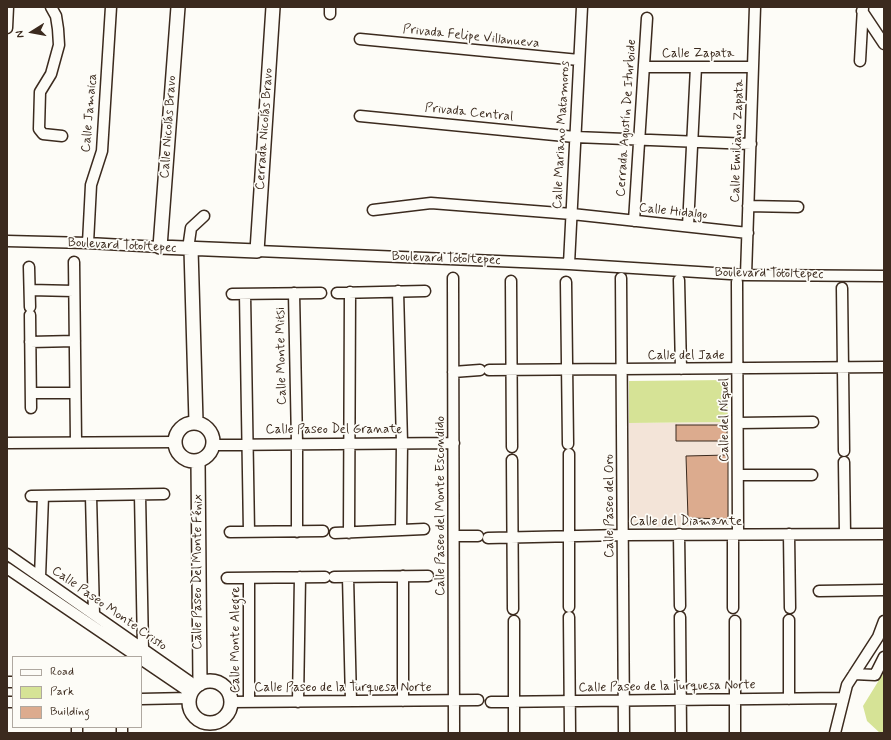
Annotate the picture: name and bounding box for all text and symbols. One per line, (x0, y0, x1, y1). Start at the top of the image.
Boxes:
north arrow (12, 12, 52, 52)
street label: Privada Felipe Villanueva (402, 22, 540, 52)
text: N (13, 29, 28, 39)
street label: Cerrada Agustín De Iturbide (614, 39, 640, 197)
street label: Calle Zapata (662, 46, 734, 62)
street label: Calle Mariano Matamoros (550, 61, 574, 209)
street label: Cerrada Nicolás Bravo (253, 67, 277, 191)
street label: Calle Jamaica (79, 73, 101, 153)
street label: Calle Nicolás Bravo (158, 75, 180, 179)
street label: Calle Emiliano Zapata (728, 79, 748, 203)
street label: Privada Central (424, 101, 514, 125)
street label: Calle Hidalgo (638, 201, 708, 223)
street label: Boulevard Totoltepec (67, 235, 177, 257)
street label: Boulevard Totoltepec (391, 249, 501, 269)
street label: Boulevard Totoltepec (714, 265, 824, 283)
street label: Calle Monte Mitsi (273, 307, 291, 405)
street label: Calle del Jade (647, 348, 725, 364)
street label: Calle del Níquel (717, 378, 733, 462)
street label: Calle Paseo del Monte Escondido (433, 416, 449, 596)
street label: Calle Paseo Del Granate (266, 422, 402, 438)
street label: Calle Paseo del Oro (602, 454, 618, 558)
street label: Calle Paseo Del Monte Fénix (190, 494, 206, 650)
street label: Calle del Diamante (630, 514, 742, 530)
street label: Calle Paseo Monte Cristo (48, 563, 170, 655)
street label: Calle Monte Alegre (228, 587, 244, 693)
legend (12, 656, 142, 728)
text: Road (50, 664, 74, 680)
street label: Calle Paseo de la Turquesa Norte (578, 678, 756, 696)
street label: Calle Paseo de la Turquesa Norte (254, 680, 432, 696)
text: Park (50, 684, 74, 700)
text: Building (50, 704, 90, 720)

